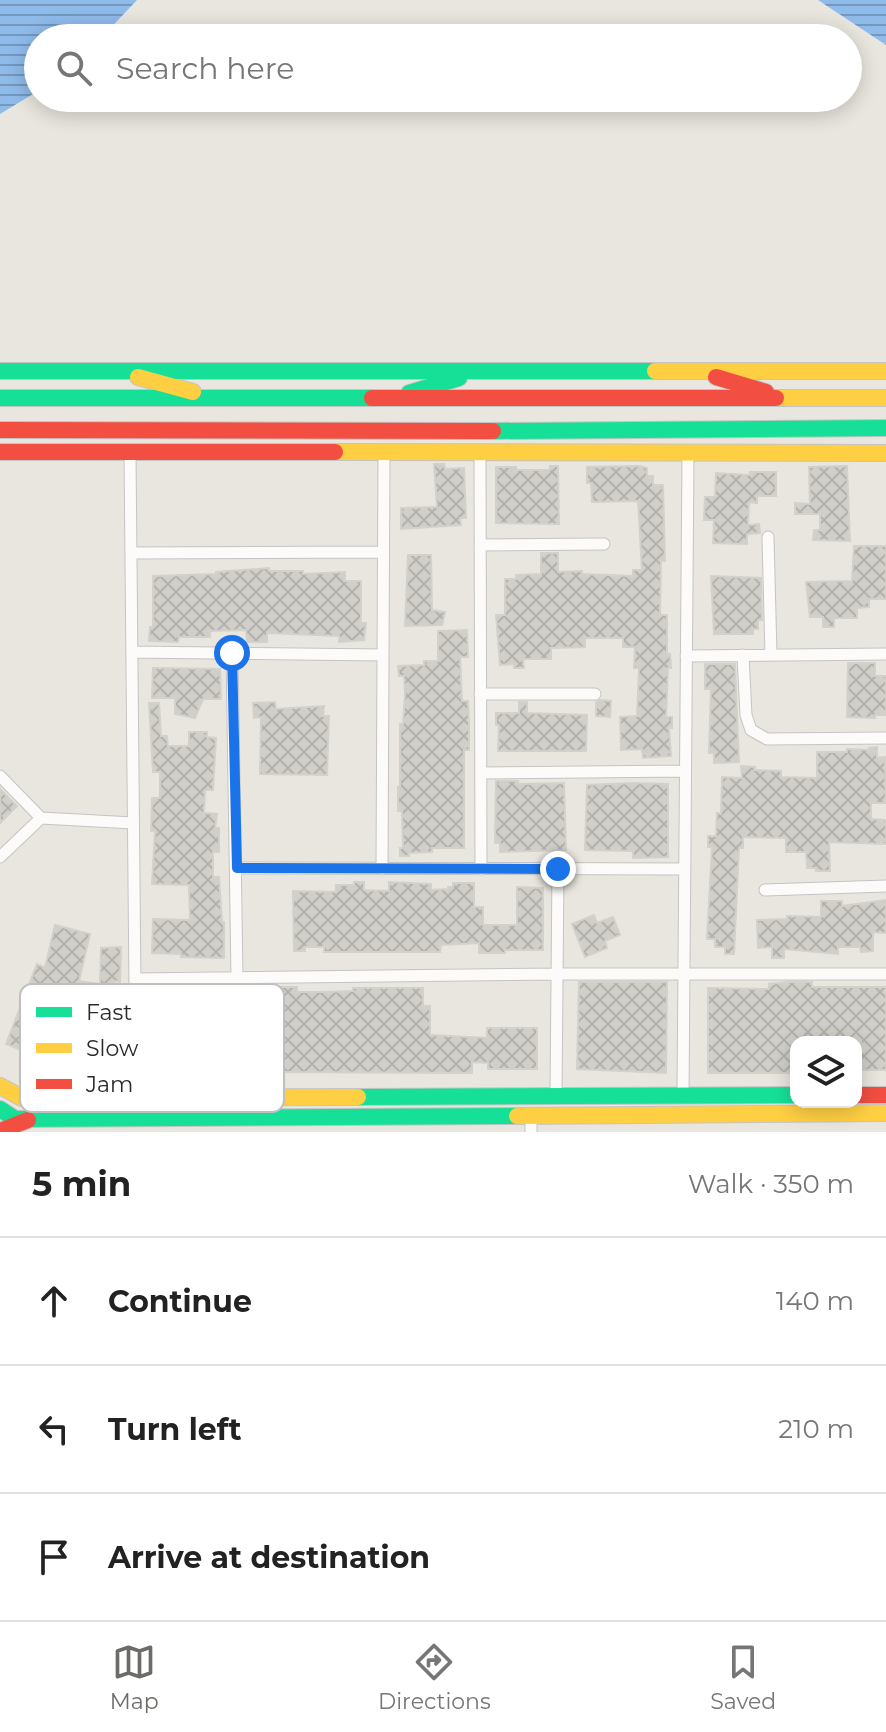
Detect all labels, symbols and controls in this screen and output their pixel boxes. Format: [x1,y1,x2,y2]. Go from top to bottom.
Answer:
search box [24,24,862,112]
icon: search [52,46,96,90]
text: Search here [116,50,294,87]
route start [214,635,250,671]
route end [540,851,576,887]
legend [20,984,284,1112]
text: Fast [86,999,132,1026]
text: Slow [86,1035,139,1062]
map controls [790,1036,862,1108]
button: layers [790,1036,862,1108]
text: Jam [85,1071,133,1098]
text: 5 min [32,1163,131,1205]
text: Walk · 350 m [688,1168,854,1200]
icon: ahead [32,1279,76,1323]
text: Continue [108,1283,252,1320]
text: 140 m [776,1285,854,1317]
icon: left [32,1407,76,1451]
text: Turn left [108,1411,241,1448]
text: 210 m [778,1413,854,1445]
icon: arrive [32,1535,76,1579]
text: Arrive at destination [108,1539,430,1576]
tab: Map [110,1640,159,1715]
tab: Directions [378,1640,491,1715]
tab: Saved [710,1640,776,1715]

